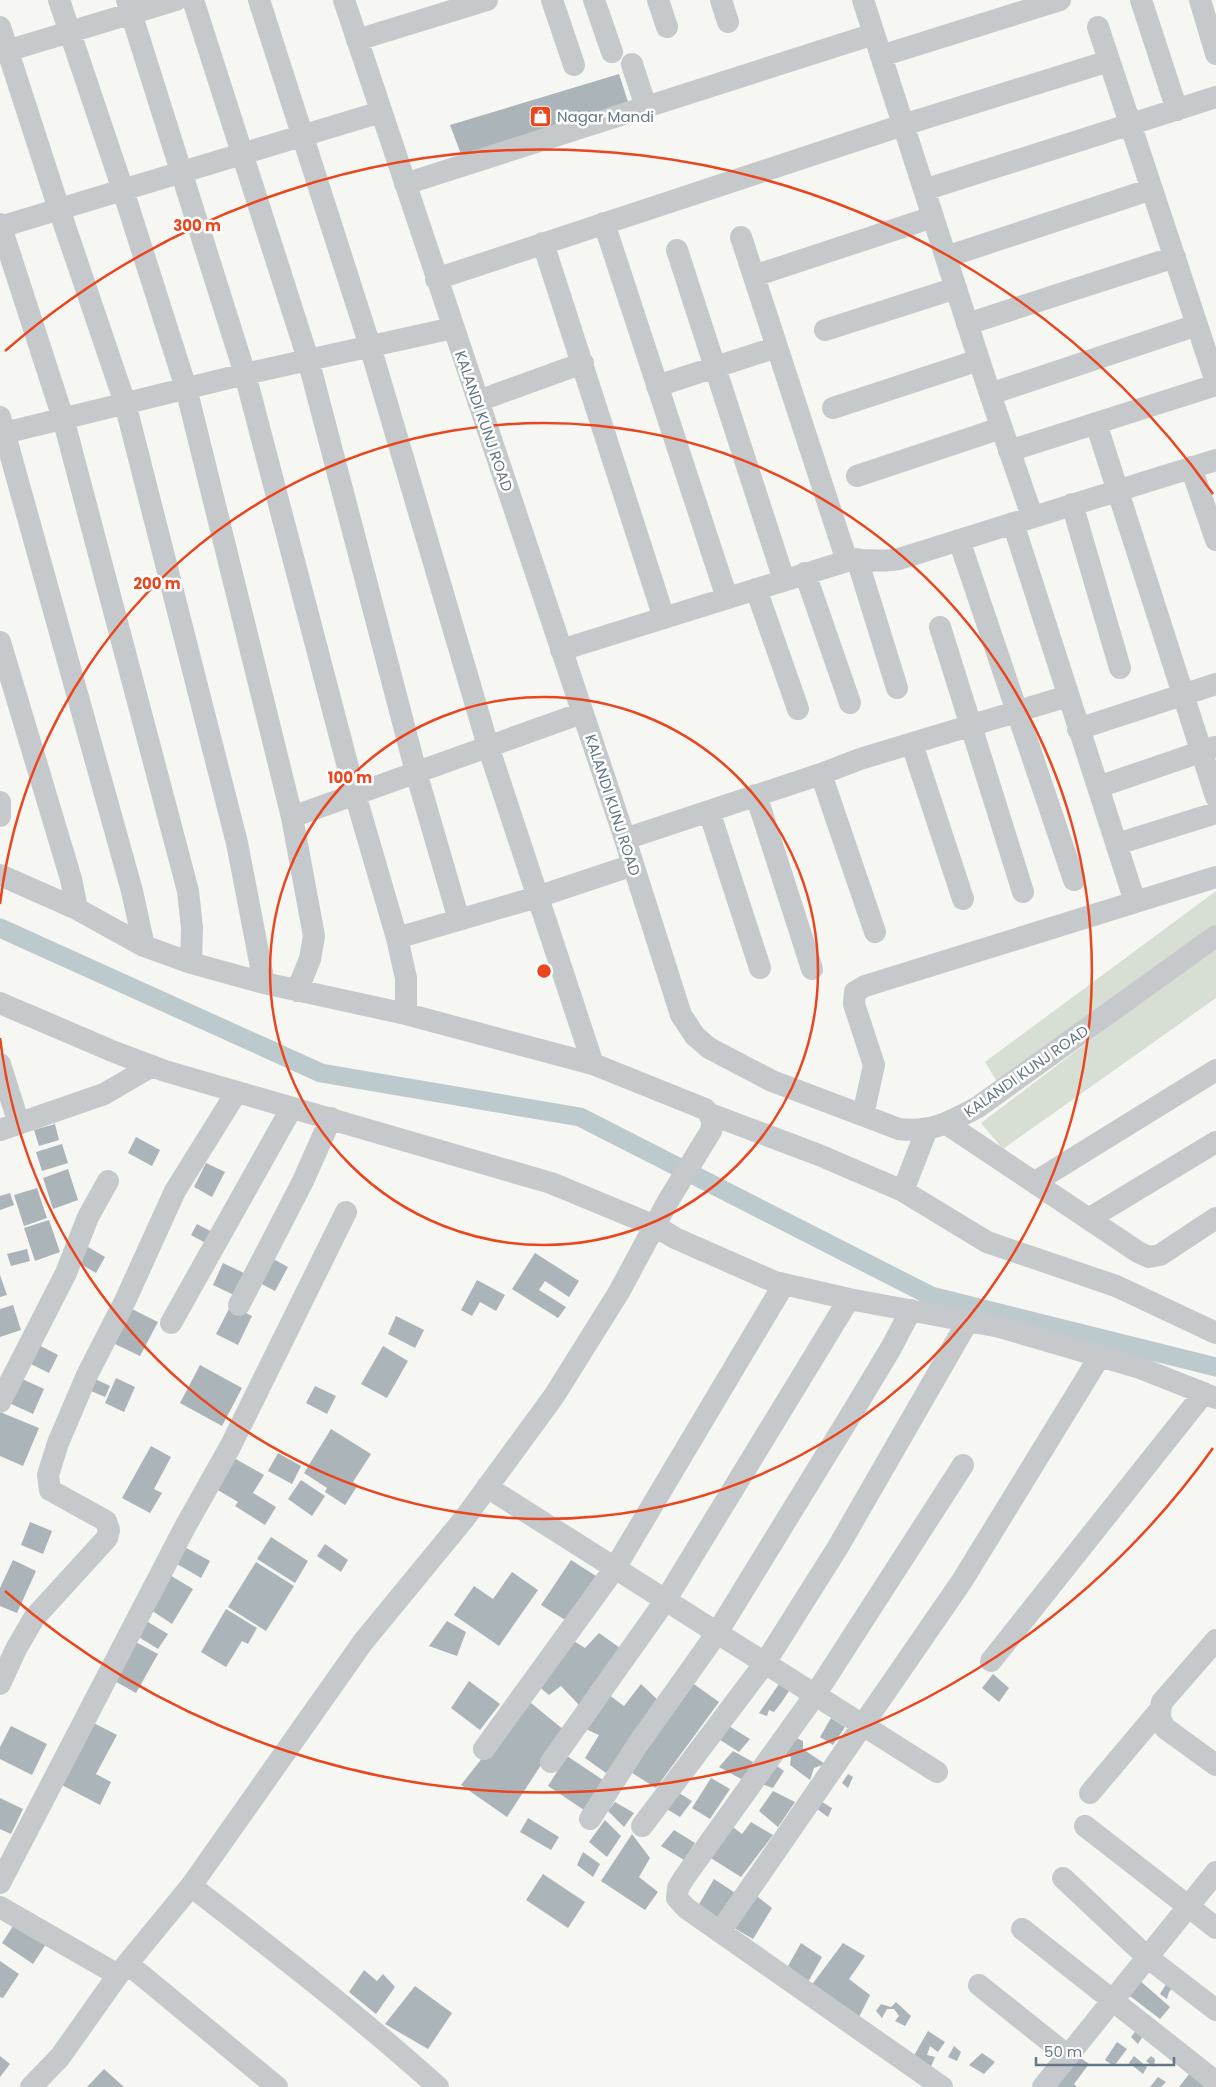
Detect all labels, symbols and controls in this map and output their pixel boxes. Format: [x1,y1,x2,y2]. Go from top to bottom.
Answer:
shop icon: Nagar Mandi [529,104,553,128]
place label: Nagar Mandi [557,106,654,127]
text: 300 m [173,215,221,236]
street label: KALANDI KUNJ ROAD [450,348,518,494]
text: 200 m [133,573,181,594]
street label: KALANDI KUNJ ROAD [580,731,646,879]
text: 100 m [328,767,372,788]
centre of rings [535,962,553,980]
street label: KALANDI KUNJ ROAD [959,1020,1093,1122]
scale bar [1036,2034,1174,2066]
text: 50 m [1044,2041,1082,2062]

